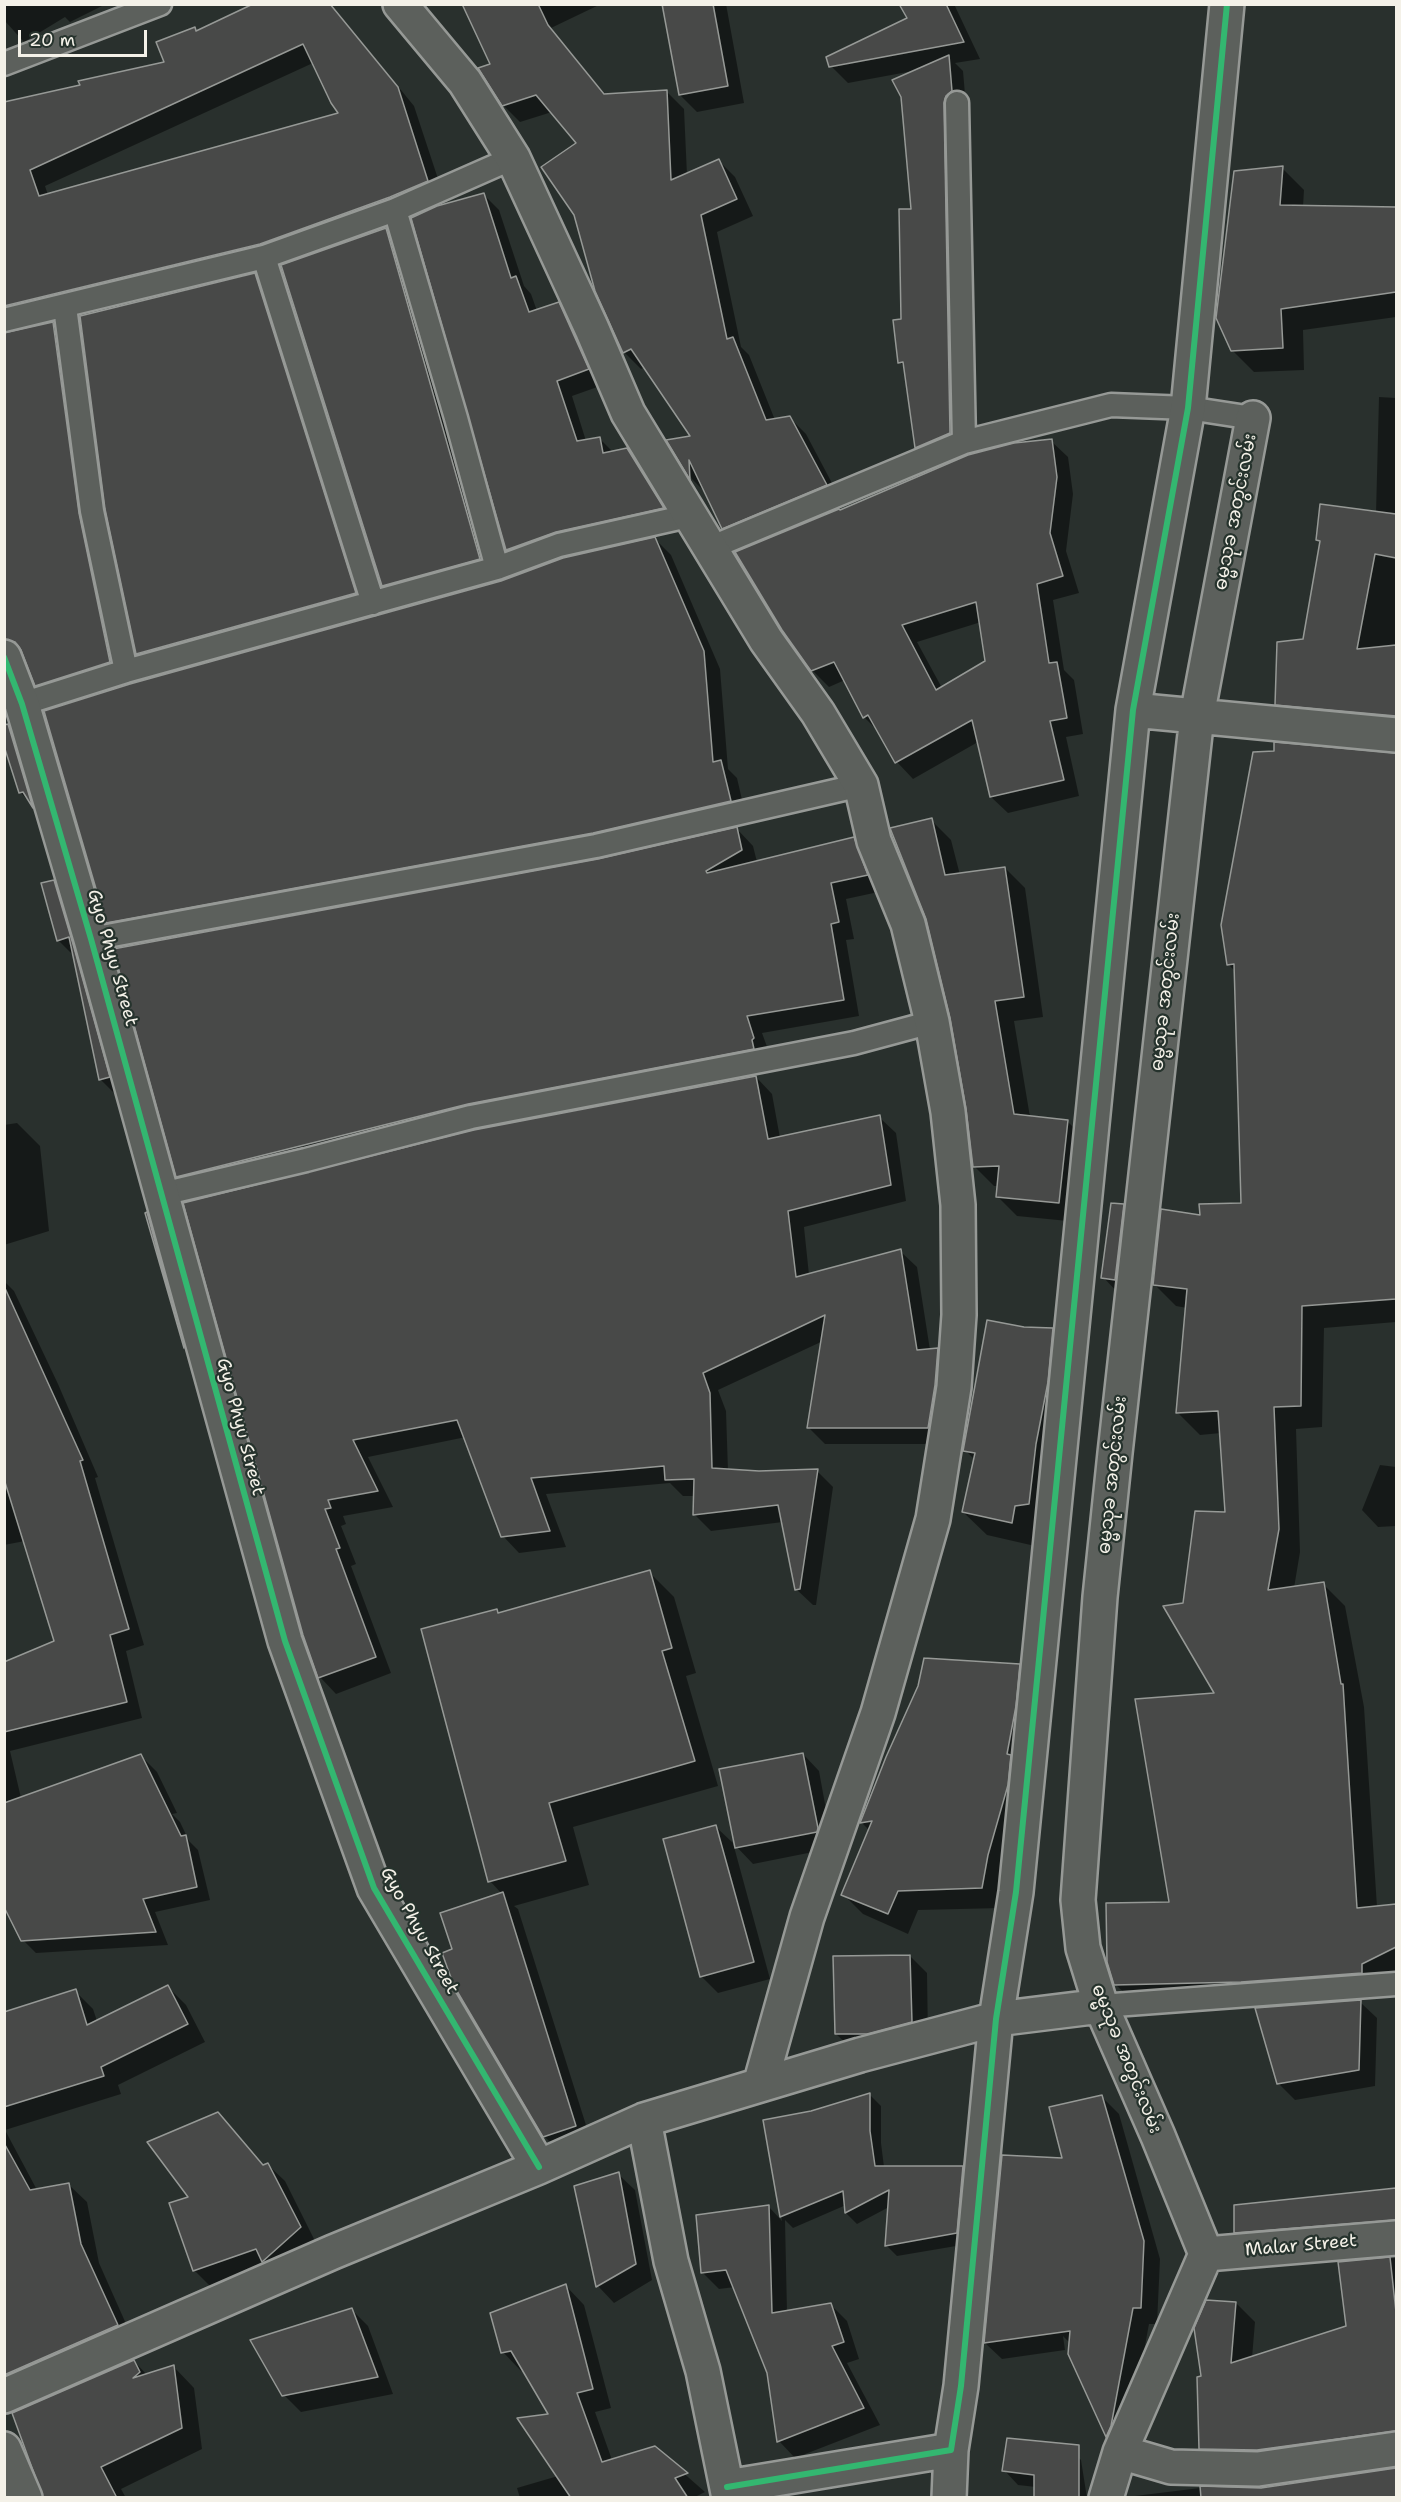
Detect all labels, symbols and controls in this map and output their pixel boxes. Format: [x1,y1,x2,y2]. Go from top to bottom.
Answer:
scale bar [21,18,150,56]
text: 20 m [29,28,75,52]
street label: ဓမ္မသုခ အတွင်းလမ်း [1210,432,1262,592]
street label: Gyo Phyu Street [82,887,142,1029]
street label: ဓမ္မသုခ အတွင်းလမ်း [1147,912,1185,1072]
street label: Gyo Phyu Street [211,1356,269,1498]
street label: ဓမ္မသုခ အတွင်းလမ်း [1094,1395,1132,1555]
street label: Gyo Phyu Street [375,1864,463,1998]
street label: ဓမ္မသုခ အတွင်းလမ်း [1086,1981,1166,2137]
street label: Malar Street [1244,2230,1358,2262]

